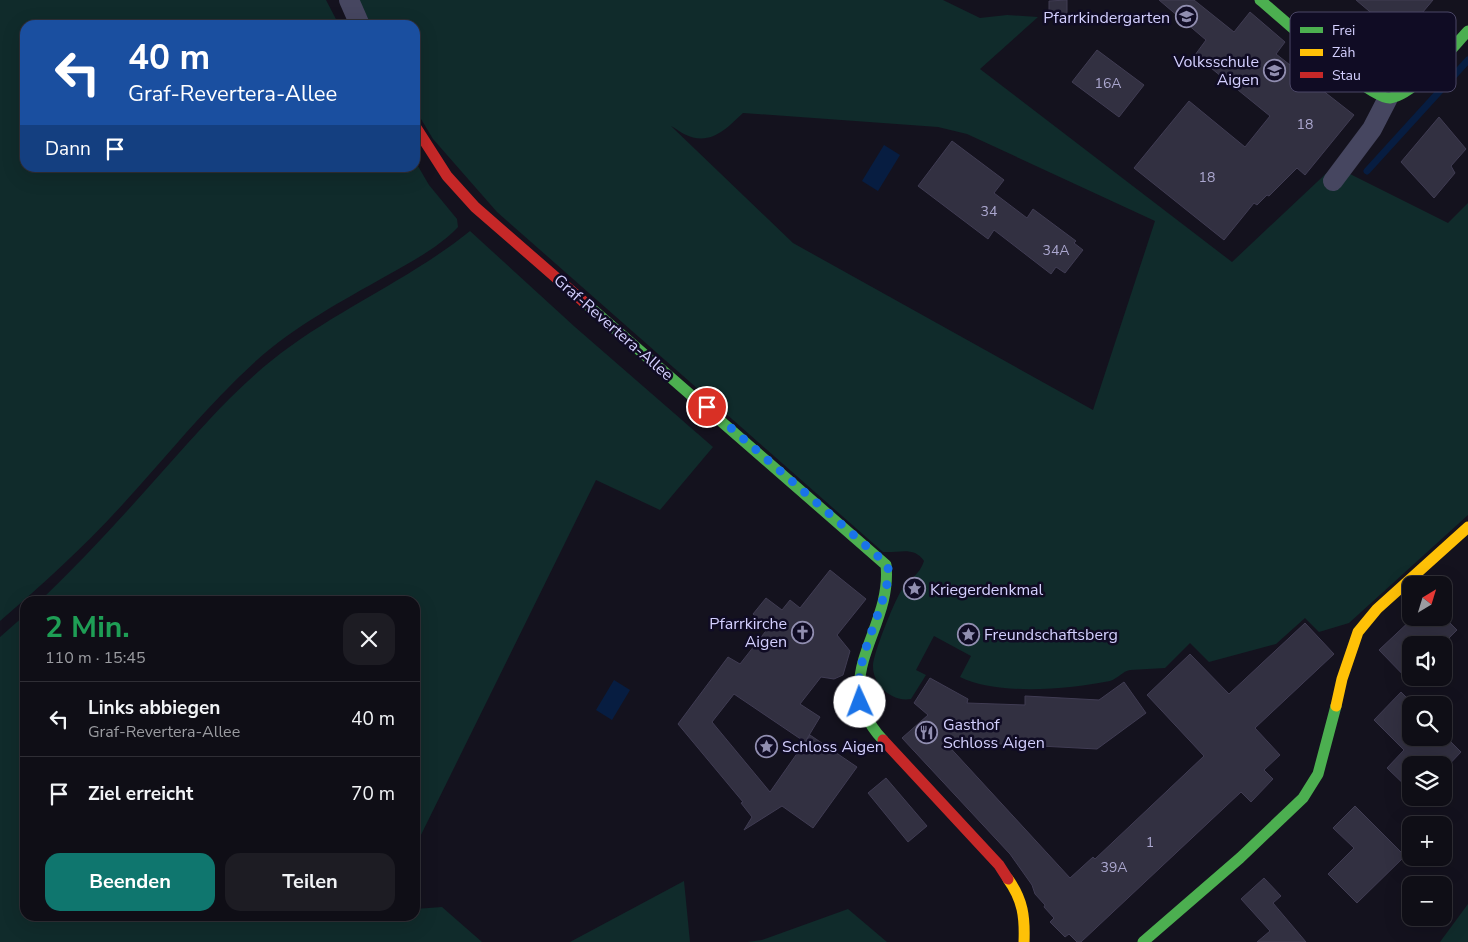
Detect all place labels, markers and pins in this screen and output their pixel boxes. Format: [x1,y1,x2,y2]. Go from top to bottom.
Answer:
school or university icon: Pfarrkindergarten [1174,5,1198,29]
place label: Pfarrkindergarten [1043,7,1170,29]
place label: Volksschule Aigen [1172,51,1259,91]
school or university icon: Volksschule Aigen [1263,58,1287,82]
pin [686,386,728,428]
place icon: Kriegerdenkmal [902,577,926,601]
place label: Kriegerdenkmal [930,579,1044,601]
place label: Pfarrkirche Aigen [709,613,787,653]
church icon: Pfarrkirche Aigen [791,620,815,644]
place icon: Freundschaftsberg [956,622,980,646]
place label: Freundschaftsberg [984,624,1118,646]
place label: Gasthof Schloss Aigen [943,714,1045,754]
restaurant icon: Gasthof Schloss Aigen [915,721,939,745]
place icon: Schloss Aigen [754,734,778,758]
place label: Schloss Aigen [782,736,884,758]

